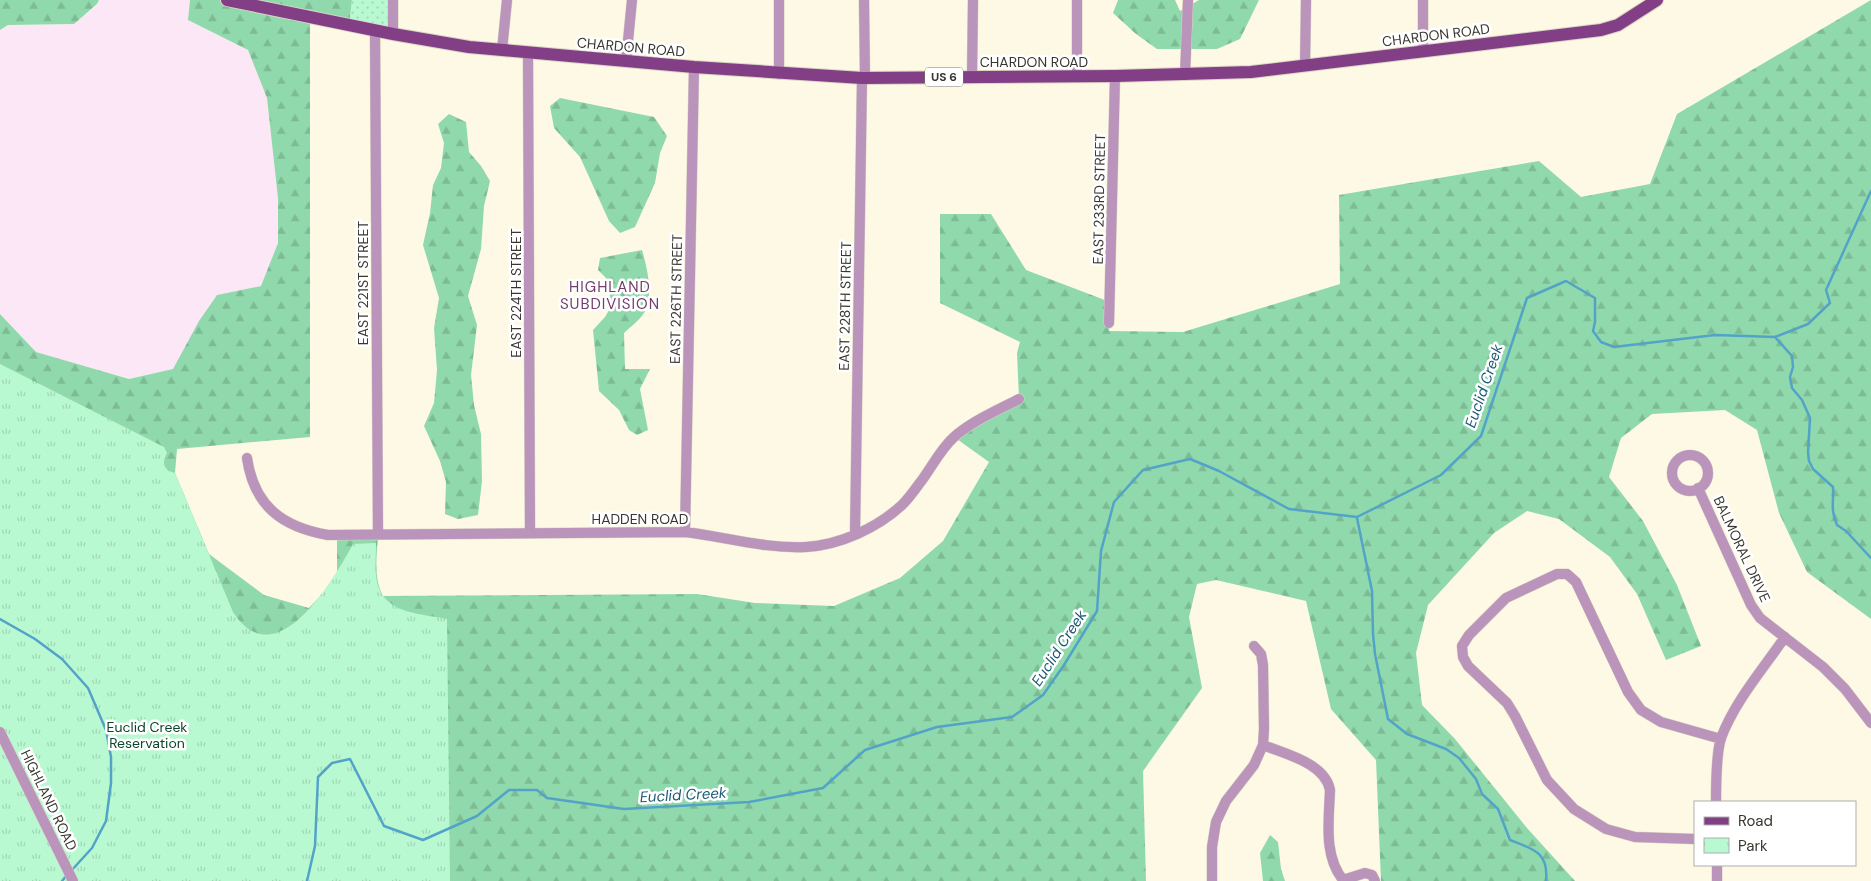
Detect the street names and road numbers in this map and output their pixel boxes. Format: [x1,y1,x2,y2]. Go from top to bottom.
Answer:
street label: CHARDON ROAD [1381,19,1491,51]
street label: CHARDON ROAD [576,33,686,61]
street label: CHARDON ROAD [980,53,1088,71]
road number: US 6 [925,68,963,86]
street label: EAST 233RD STREET [1089,133,1109,264]
street label: EAST 221ST STREET [354,221,372,345]
street label: EAST 224TH STREET [507,228,525,358]
street label: EAST 226TH STREET [666,234,686,364]
street label: EAST 228TH STREET [835,241,855,371]
street label: BALMORAL DRIVE [1710,493,1774,605]
street label: HADDEN ROAD [592,510,688,528]
street label: HIGHLAND ROAD [17,747,81,853]

